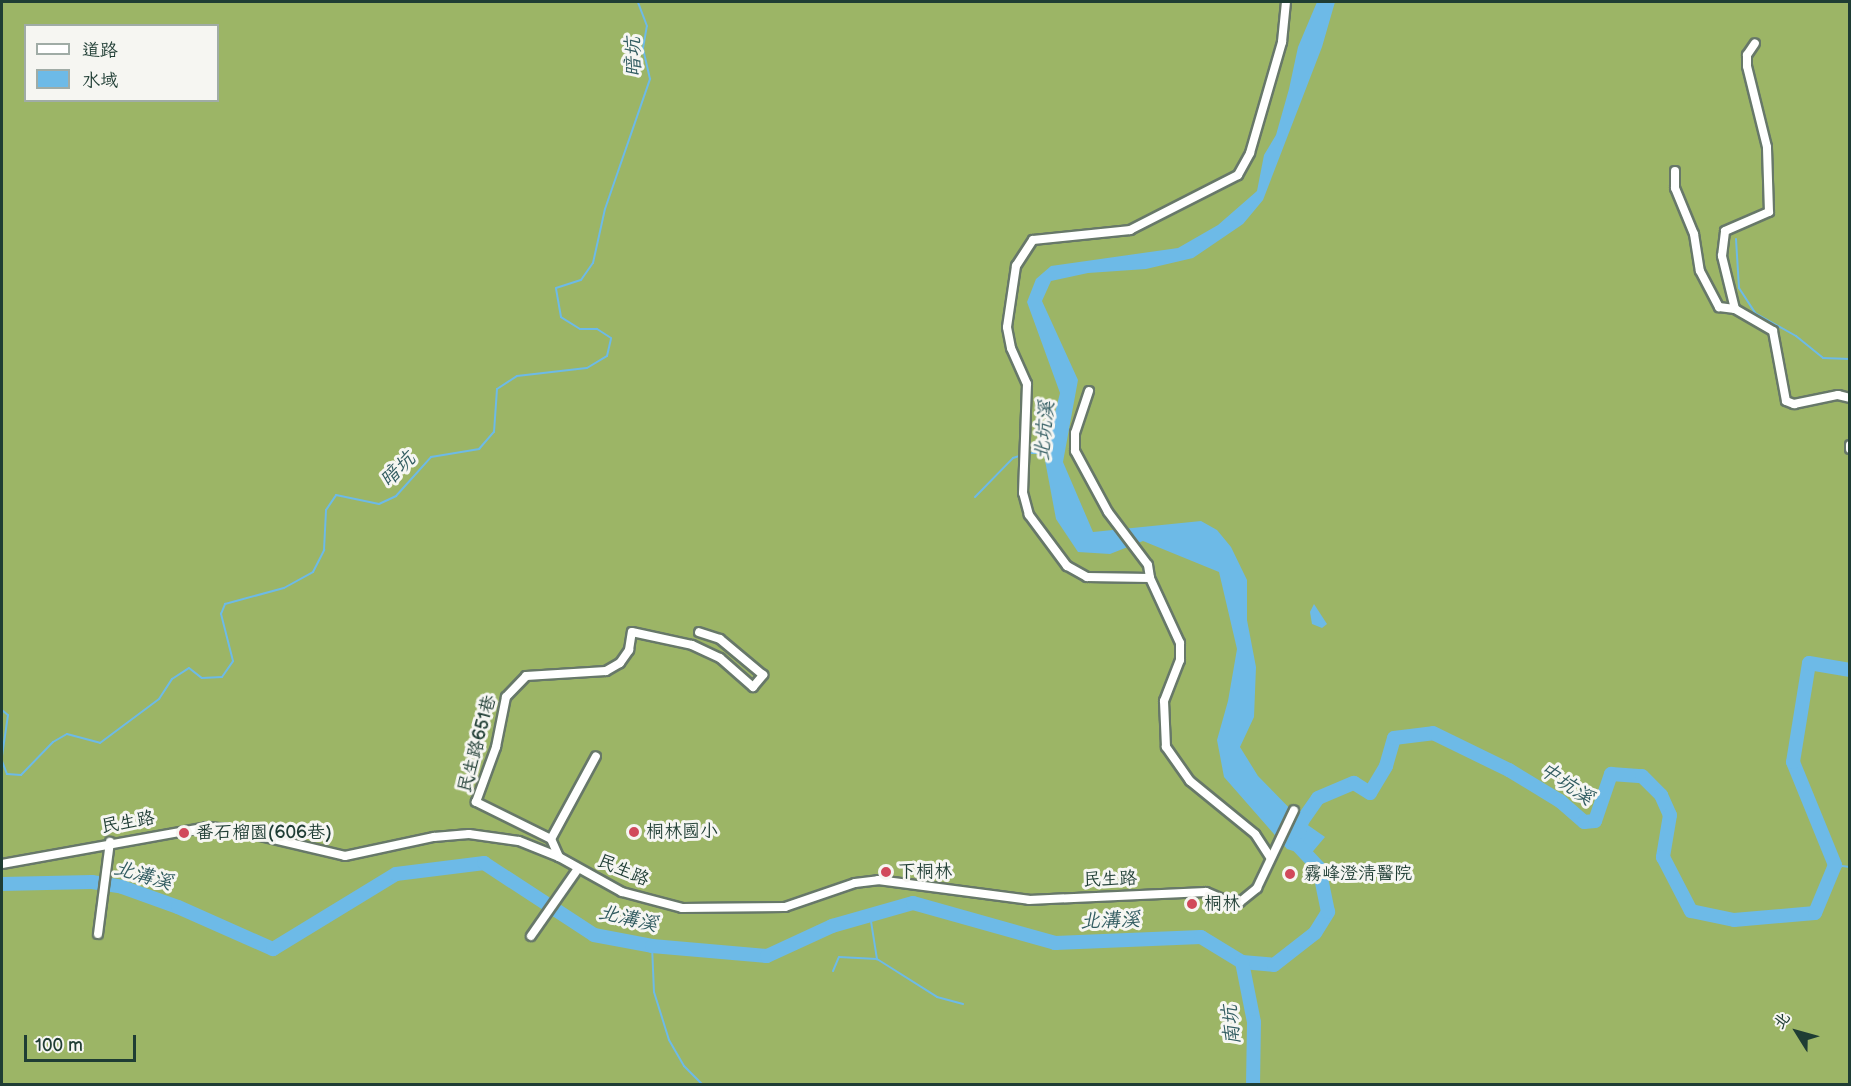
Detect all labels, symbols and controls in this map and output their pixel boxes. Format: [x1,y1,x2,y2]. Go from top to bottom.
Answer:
legend [24,24,219,102]
water label: 暗坑 [622,37,646,77]
text: 道路 [82,40,118,61]
text: 水域 [82,70,118,91]
water label: 北坑溪 [1030,400,1060,462]
water label: 暗坑 [375,447,421,493]
street label: 民生路651巷 [455,693,501,795]
water label: 中坑溪 [1534,757,1598,811]
street label: 民生路 [100,808,156,838]
place label: 桐林國小 [646,821,718,843]
place label: 番石榴園(606巷) [196,822,332,844]
marker: 桐林國小 [627,825,641,839]
marker: 番石榴園(606巷) [177,826,191,840]
street label: 民生路 [594,851,652,891]
water label: 北溝溪 [111,856,175,896]
place label: 下桐林 [898,861,952,883]
place label: 霧峰澄清醫院 [1304,863,1412,885]
marker: 下桐林 [879,865,893,879]
marker: 霧峰澄清醫院 [1281,865,1299,883]
street label: 民生路 [1083,868,1137,892]
place label: 桐林 [1204,893,1240,915]
marker: 桐林 [1185,897,1199,911]
water label: 北溝溪 [596,901,660,937]
water label: 北溝溪 [1080,908,1140,934]
north arrow [1767,1002,1827,1062]
water label: 南坑 [1218,1004,1246,1046]
text: 北 [1770,1009,1795,1033]
scale bar [27,1023,140,1061]
text: 100 m [35,1035,83,1056]

